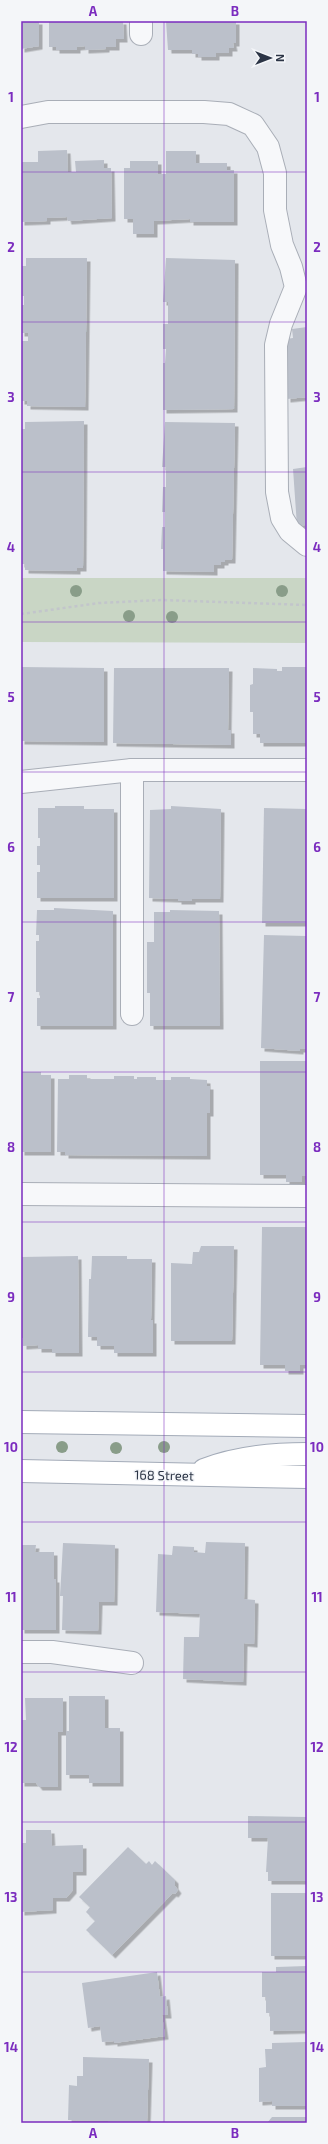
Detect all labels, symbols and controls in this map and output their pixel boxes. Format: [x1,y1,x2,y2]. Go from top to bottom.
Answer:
text: A [89,3,98,19]
text: B [231,3,239,19]
north arrow [250,38,290,78]
text: N [274,54,287,62]
text: 1 [8,89,14,105]
text: 1 [314,89,320,105]
text: 2 [7,239,15,255]
text: 2 [313,239,321,255]
text: 3 [7,389,15,405]
text: 3 [313,389,321,405]
text: 4 [7,539,15,555]
text: 4 [313,539,321,555]
text: 5 [7,689,15,705]
text: 5 [313,689,321,705]
text: 6 [7,839,15,855]
text: 6 [313,839,321,855]
text: 7 [8,989,15,1005]
text: 7 [314,989,321,1005]
text: 8 [7,1139,15,1155]
text: 8 [313,1139,321,1155]
text: 9 [7,1289,15,1305]
text: 9 [313,1289,321,1305]
text: 10 [4,1439,18,1455]
text: 10 [310,1439,324,1455]
street label: 168 Street [134,1466,194,1484]
text: 11 [5,1589,17,1605]
text: 11 [311,1589,323,1605]
text: 12 [4,1739,18,1755]
text: 12 [310,1739,324,1755]
text: 13 [5,1889,18,1905]
text: 13 [311,1889,324,1905]
text: 14 [4,2039,18,2055]
text: 14 [310,2039,324,2055]
text: A [89,2125,98,2141]
text: B [231,2125,239,2141]

